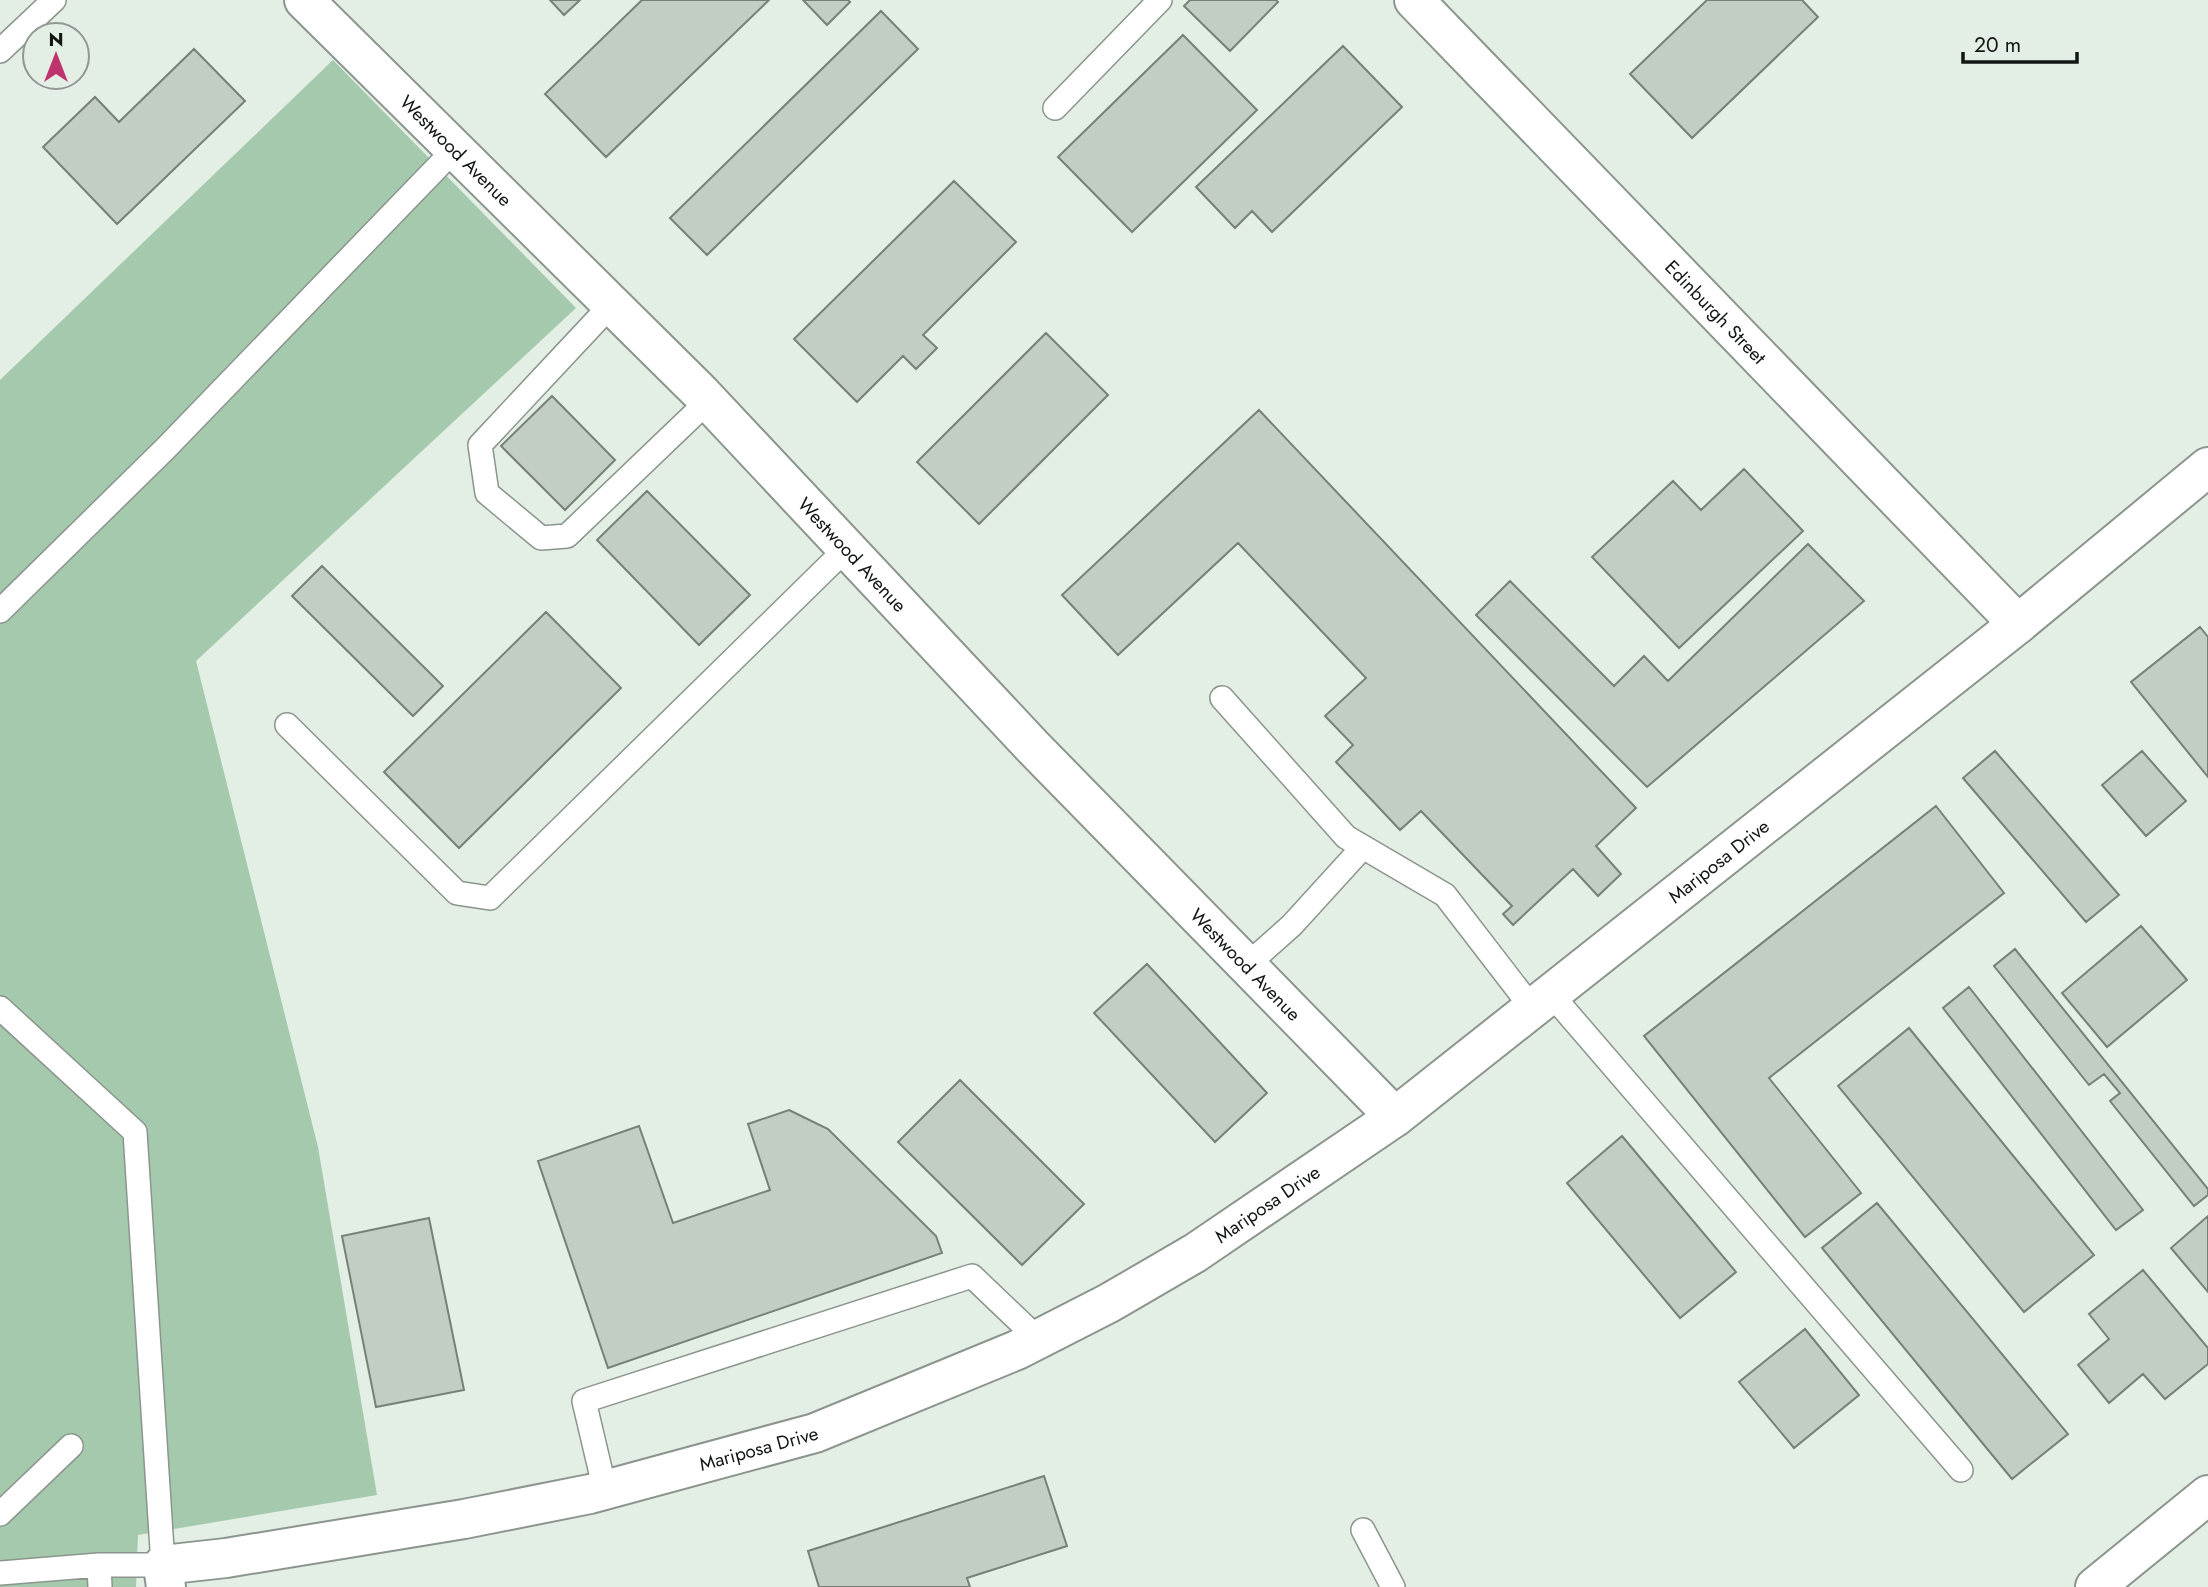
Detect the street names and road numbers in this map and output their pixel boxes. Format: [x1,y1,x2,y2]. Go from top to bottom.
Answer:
street label: Westwood Avenue [394,89,518,213]
street label: Edinburgh Street [1659,254,1773,370]
street label: Westwood Avenue [792,491,913,618]
street label: Mariposa Drive [1662,812,1775,909]
street label: Westwood Avenue [1184,902,1307,1027]
street label: Mariposa Drive [1209,1158,1326,1249]
street label: Mariposa Drive [696,1419,821,1477]

